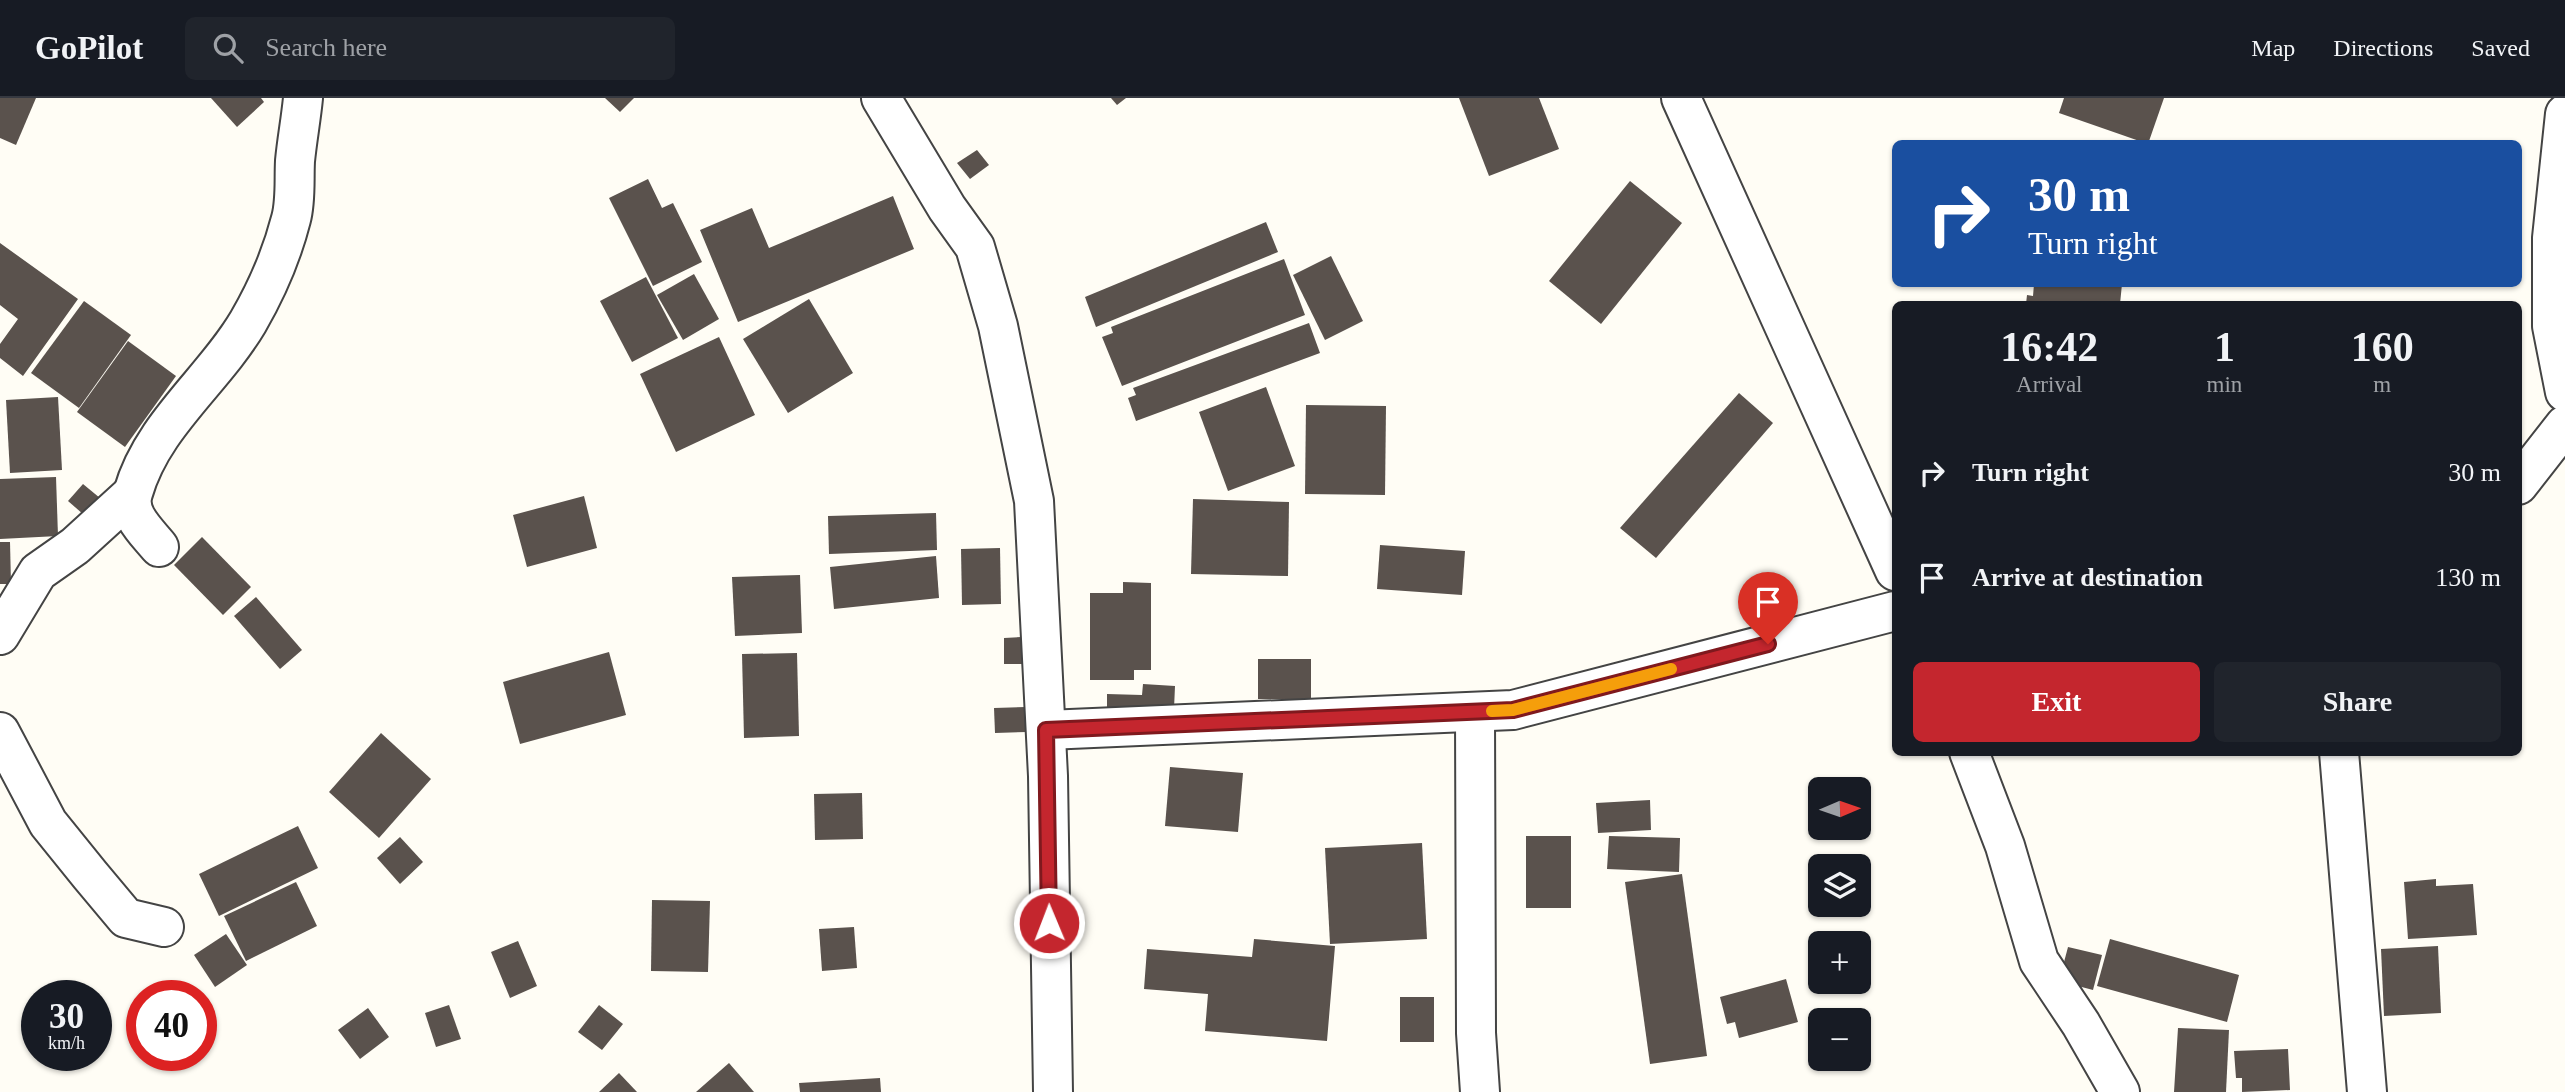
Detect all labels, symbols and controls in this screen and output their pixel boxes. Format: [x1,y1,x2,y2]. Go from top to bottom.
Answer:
search box [185,17,675,80]
icon: search [209,29,247,67]
text: GoPilot [35,30,143,66]
text: Search here [265,33,387,62]
text: Map [2251,35,2295,61]
text: Directions [2333,35,2433,61]
text: Saved [2471,35,2530,61]
text: 30 m [2028,167,2130,222]
icon: right [1913,168,2004,259]
text: Turn right [2028,225,2158,261]
text: 16:42 [2000,324,2098,370]
text: 1 [2214,324,2235,370]
text: 160 [2351,324,2414,370]
text: Arrival [2016,372,2083,397]
text: min [2207,372,2242,397]
text: m [2373,372,2391,397]
icon: right [1913,454,1951,492]
text: Turn right [1972,458,2089,487]
text: 30 m [2448,458,2501,487]
icon: arrive [1913,559,1951,597]
text: Arrive at destination [1972,563,2203,592]
text: 130 m [2435,563,2501,592]
pin [1738,572,1798,644]
icon: arrive [1749,583,1787,621]
button: Exit [1913,662,2200,742]
button: Share [2214,662,2501,742]
north arrow [1808,777,1871,840]
map controls [1808,777,1871,1071]
button: layers [1808,854,1871,917]
position arrow [1012,886,1086,960]
button: + [1808,931,1871,994]
speed limit sign: 40 [126,980,217,1071]
text: 30 [49,997,84,1036]
button: − [1808,1008,1871,1071]
text: km/h [48,1033,85,1053]

